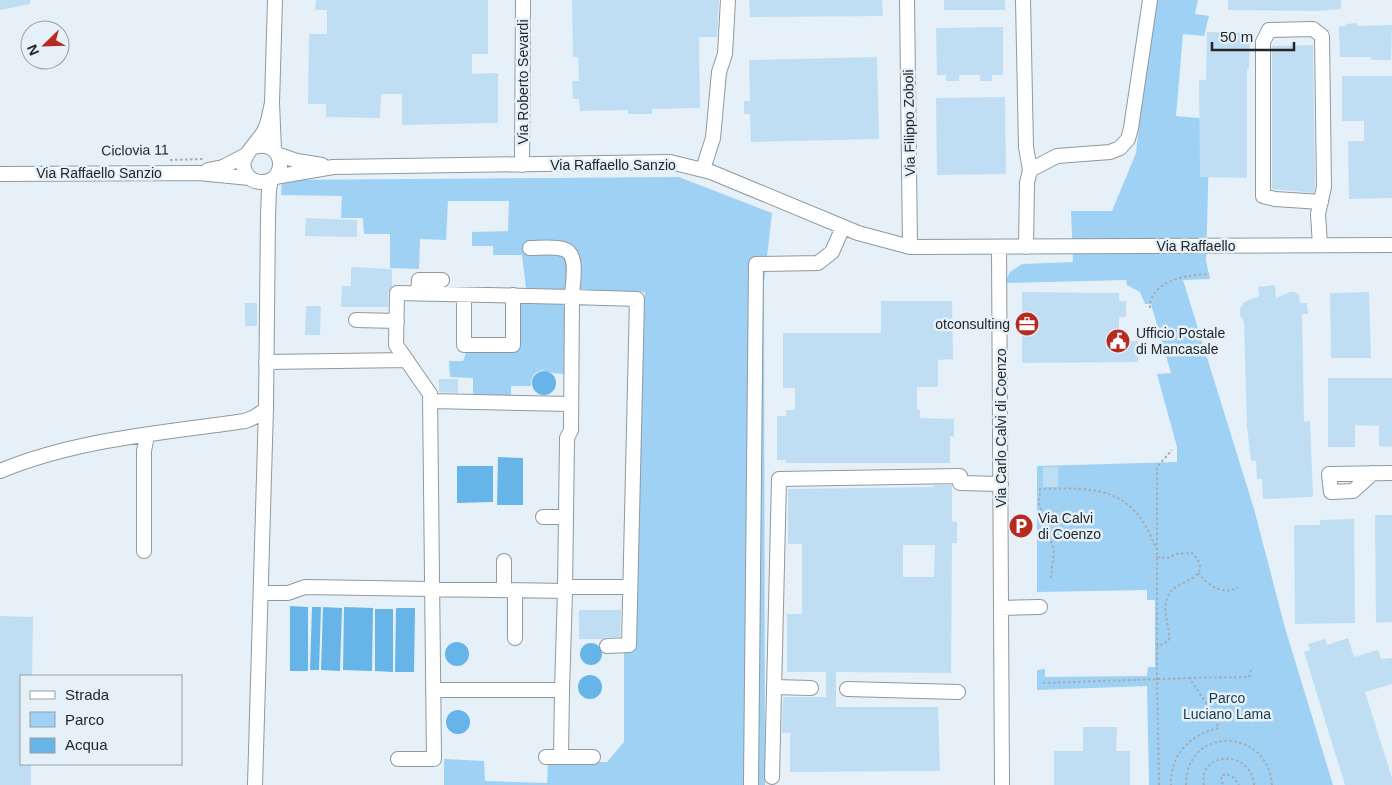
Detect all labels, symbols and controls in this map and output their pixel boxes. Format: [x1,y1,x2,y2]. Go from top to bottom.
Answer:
street label: Via Roberto Sevardi [515,19,531,145]
north arrow [20,20,70,70]
scale bar [1212,20,1294,52]
text: 50 m [1220,28,1253,45]
text: N [24,42,42,58]
street label: Via Filippo Zoboli [900,69,918,177]
street label: Ciclovia 11 [101,141,169,159]
street label: Via Raffaello Sanzio [550,157,676,173]
street label: Via Raffaello Sanzio [36,165,162,181]
street label: Via Raffaello [1157,238,1236,254]
office icon: otconsulting [1014,311,1040,337]
place label: otconsulting [935,316,1010,332]
place label: Ufficio Postale di Mancasale [1136,325,1225,357]
public building icon: Ufficio Postale di Mancasale [1105,328,1131,354]
street label: Via Carlo Calvi di Coenzo [993,348,1009,508]
place label: Via Calvi di Coenzo [1038,510,1101,542]
parking icon: Via Calvi di Coenzo [1008,513,1034,539]
legend [20,675,182,765]
text: Strada [65,686,110,703]
park label: Parco Luciano Lama [1183,690,1271,722]
text: Parco [65,711,104,728]
text: Acqua [65,736,108,753]

